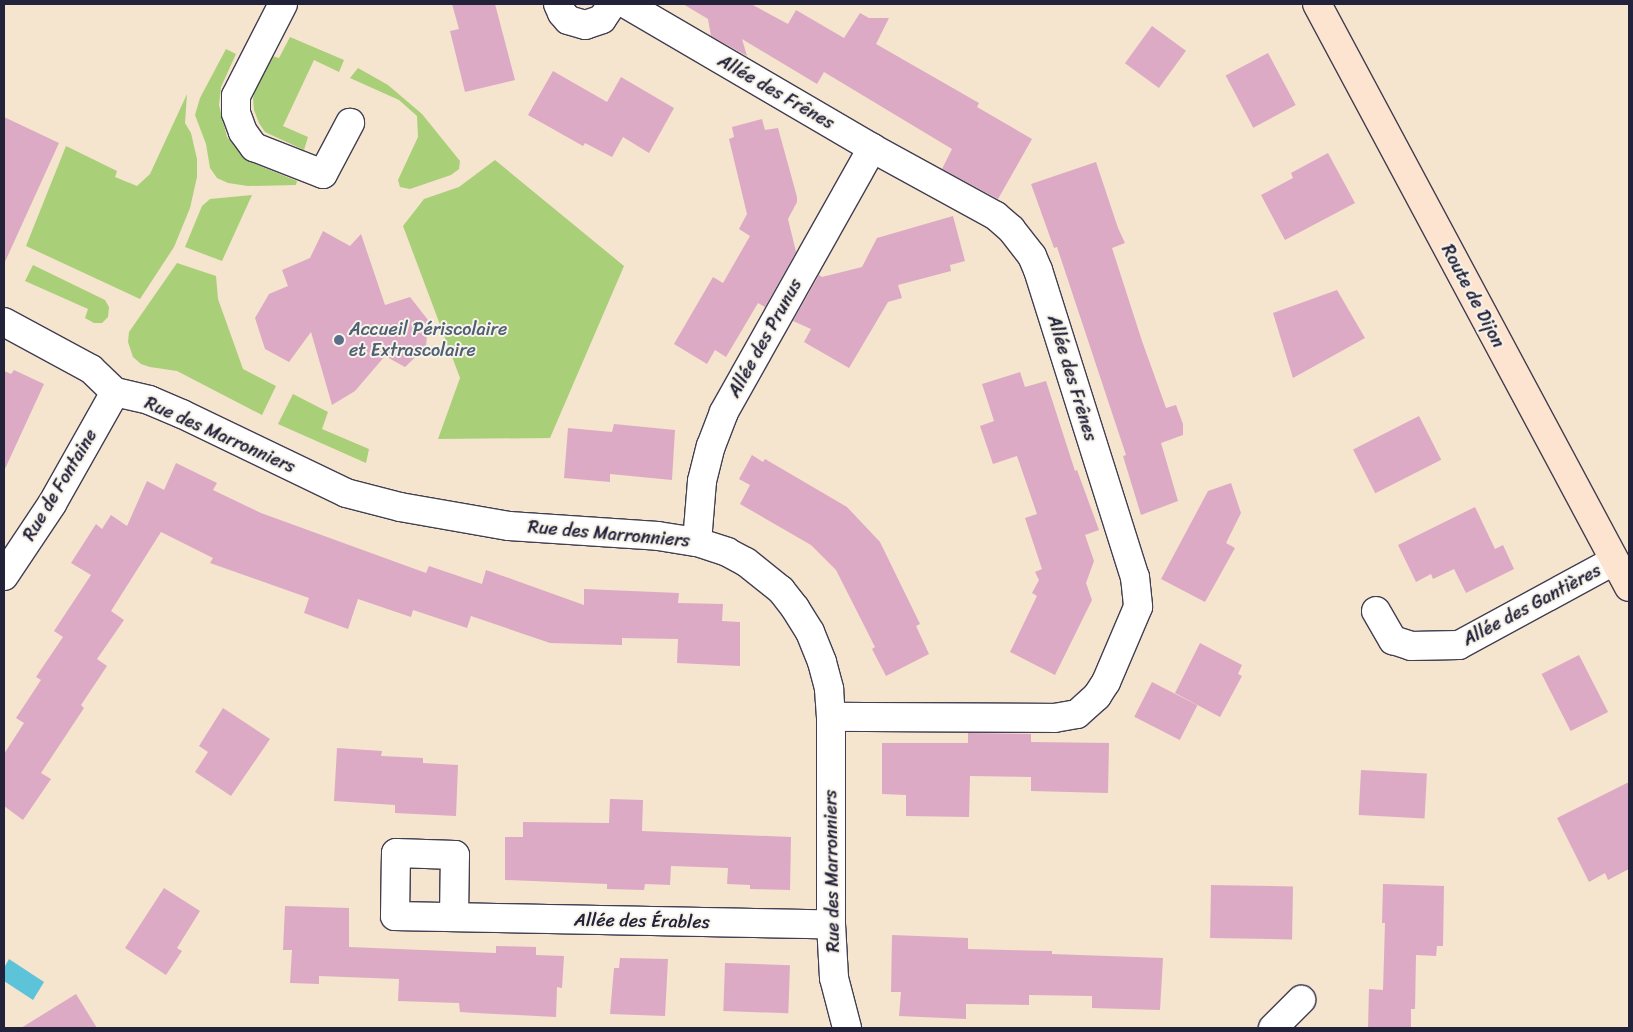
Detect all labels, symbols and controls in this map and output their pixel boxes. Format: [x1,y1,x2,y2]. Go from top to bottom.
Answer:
street label: Allée des Frênes [714,50,838,134]
street label: Route de Dijon [1437,240,1509,352]
street label: Allée des Prunus [724,275,806,401]
street label: Allée des Frênes [1043,313,1101,443]
place label: Accueil Périscolaire et Extrascolaire [349,319,507,362]
marker: Accueil Périscolaire et Extrascolaire [333,334,345,346]
street label: Rue des Marronniers [141,392,299,478]
street label: Rue de Fontaine [18,425,102,545]
street label: Rue des Marronniers [527,516,691,552]
street label: Allée des Gantières [1459,559,1605,651]
street label: Rue des Marronniers [820,790,844,952]
street label: Allée des Érables [574,909,710,933]

